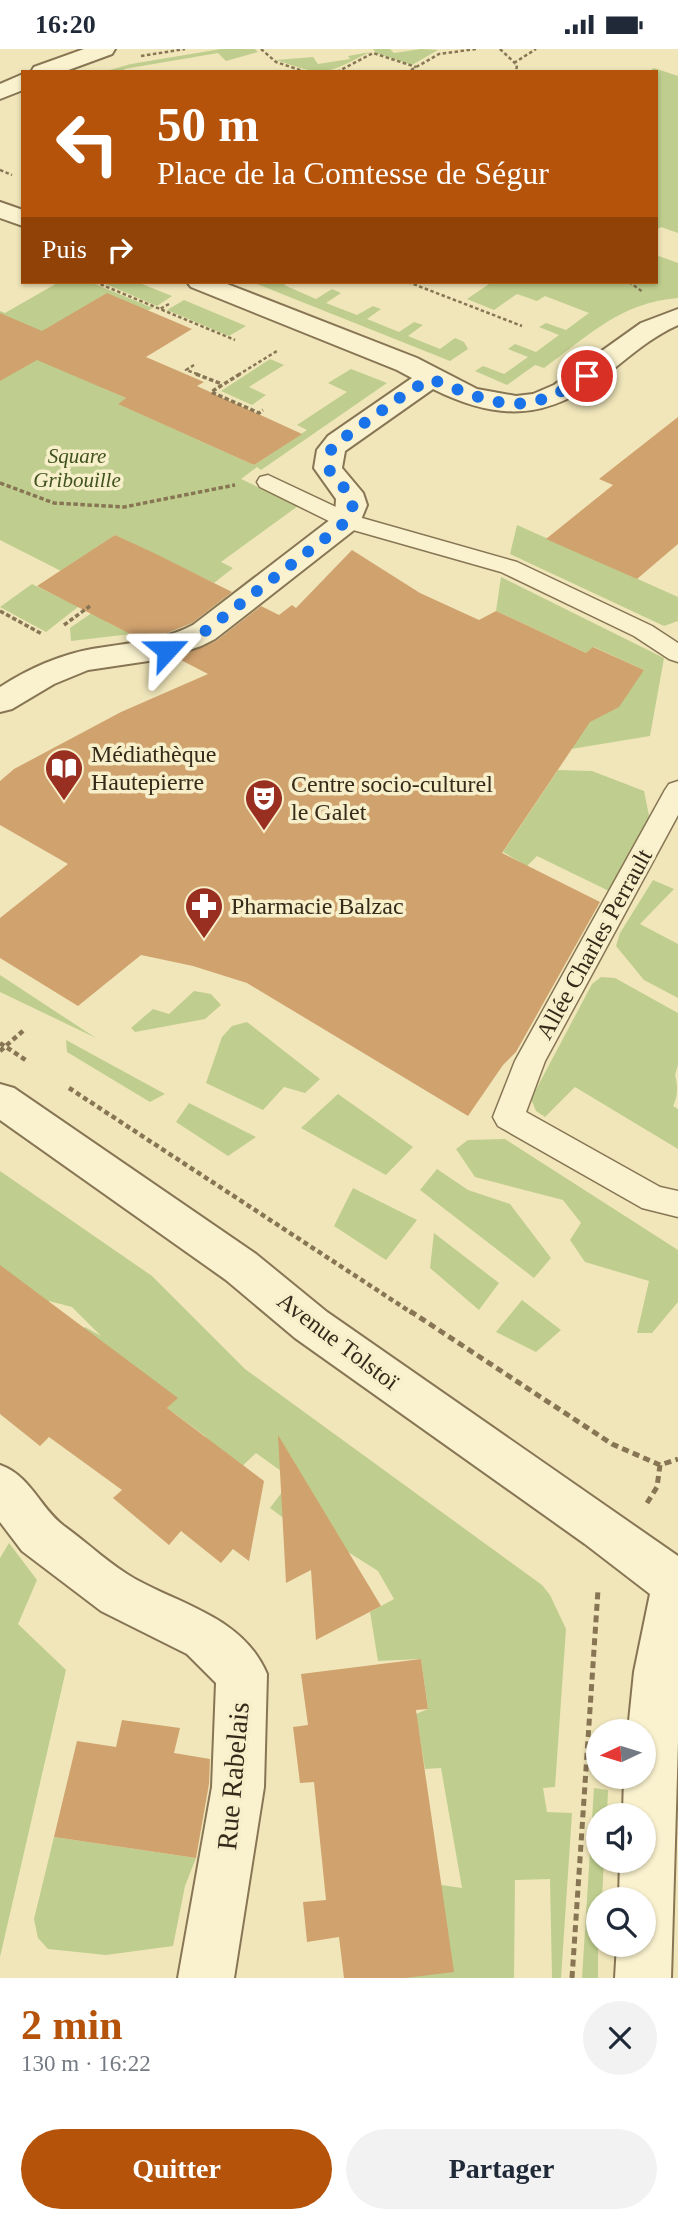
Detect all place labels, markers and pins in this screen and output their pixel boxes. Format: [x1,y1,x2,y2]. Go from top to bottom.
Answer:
pin [557,346,617,406]
place label: Médiathèque Hautepierre [91,741,216,795]
library icon: Médiathèque Hautepierre [43,747,85,802]
place label: Centre socio-culturel le Galet [291,771,493,825]
theatre icon: Centre socio-culturel le Galet [243,777,285,832]
pharmacy icon: Pharmacie Balzac [183,885,225,940]
place label: Pharmacie Balzac [231,893,404,919]

